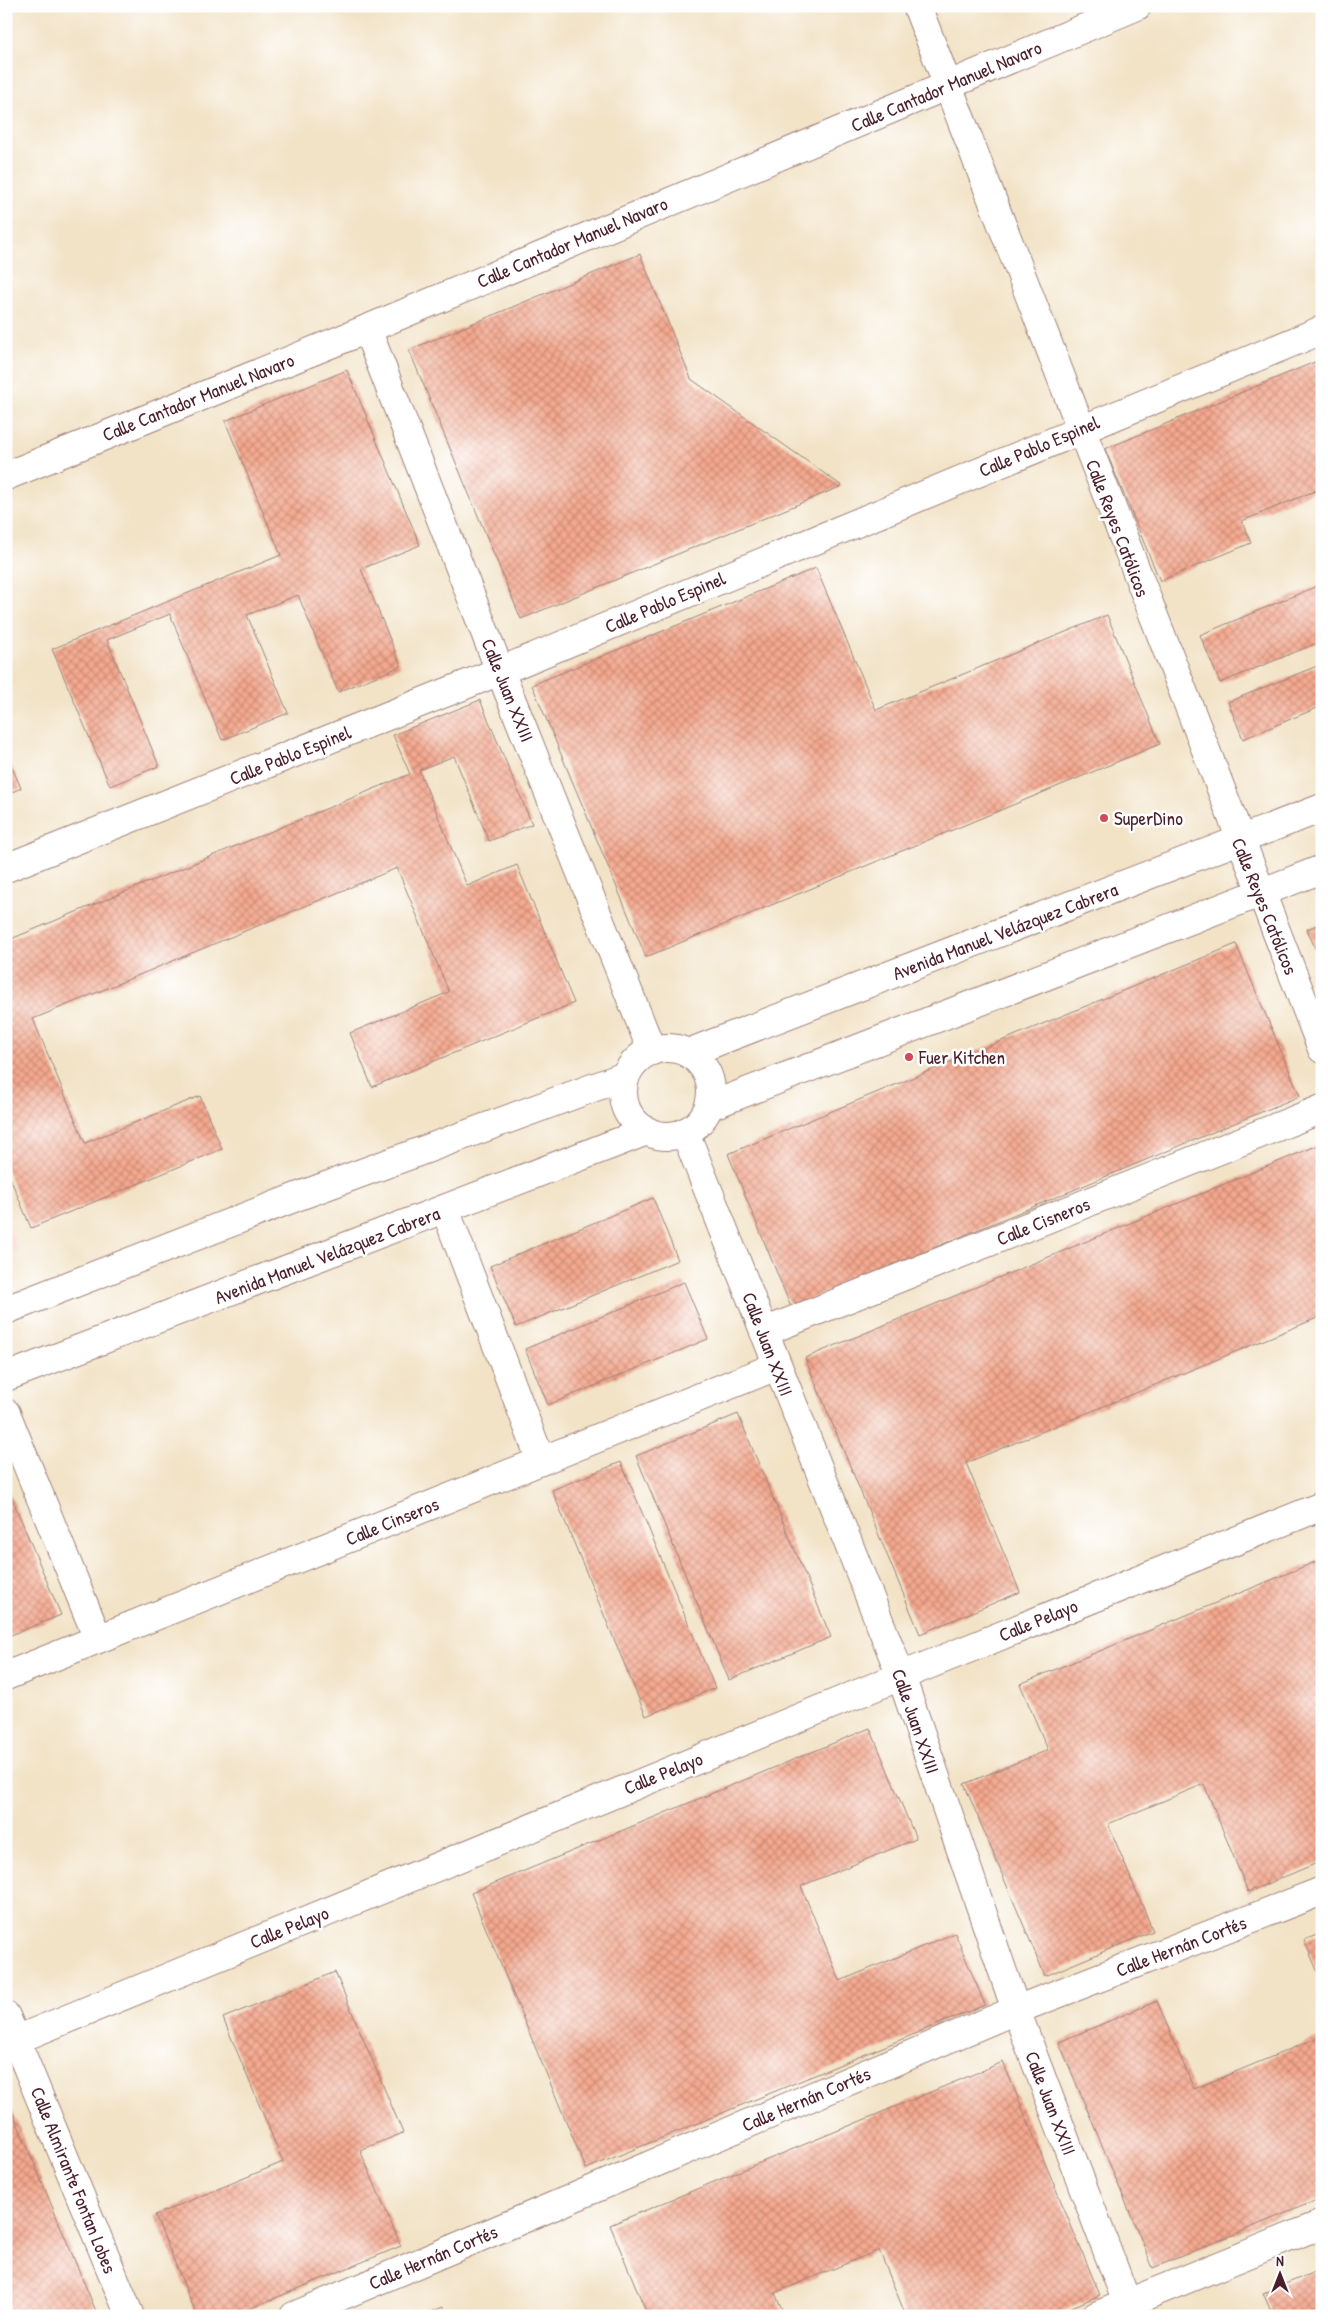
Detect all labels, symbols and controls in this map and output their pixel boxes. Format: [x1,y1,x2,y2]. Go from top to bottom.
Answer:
street label: Calle Cantador Manuel Navaro [847,34,1046,138]
street label: Calle Cantador Manuel Navaro [473,190,672,294]
street label: Calle Cantador Manuel Navaro [98,346,298,447]
street label: Calle Pablo Espinel [975,409,1104,483]
street label: Calle Reyes Católicos [1080,456,1156,600]
street label: Calle Pablo Espinel [601,565,730,639]
street label: Calle Juan XXIII [475,634,541,746]
street label: Calle Pablo Espinel [225,718,355,791]
place label: SuperDino [1114,805,1183,831]
marker: SuperDino [1098,812,1110,824]
street label: Calle Reyes Católicos [1226,834,1304,978]
street label: Avenida Manuel Velázquez Cabrera [889,876,1122,986]
place label: Fuer Kitchen [918,1044,1005,1070]
marker: Fuer Kitchen [903,1051,915,1063]
street label: Calle Cisneros [993,1191,1093,1251]
street label: Avenida Manuel Velázquez Cabrera [211,1200,444,1310]
street label: Calle Juan XXIII [736,1288,800,1400]
street label: Calle Cinseros [342,1491,442,1551]
street label: Calle Pelayo [995,1592,1082,1648]
street label: Calle Juan XXIII [886,1665,946,1777]
street label: Calle Pelayo [620,1745,707,1801]
street label: Calle Pelayo [246,1899,333,1955]
street label: Calle Hernán Cortés [1112,1909,1250,1983]
street label: Calle Juan XXIII [1019,2047,1083,2159]
street label: Calle Hernán Cortés [738,2060,874,2138]
street label: Calle Almirante Fontan Lobes [25,2083,123,2277]
street label: Calle Hernán Cortés [365,2218,501,2296]
north arrow [1256,2250,1306,2300]
text: N [1276,2251,1284,2270]

